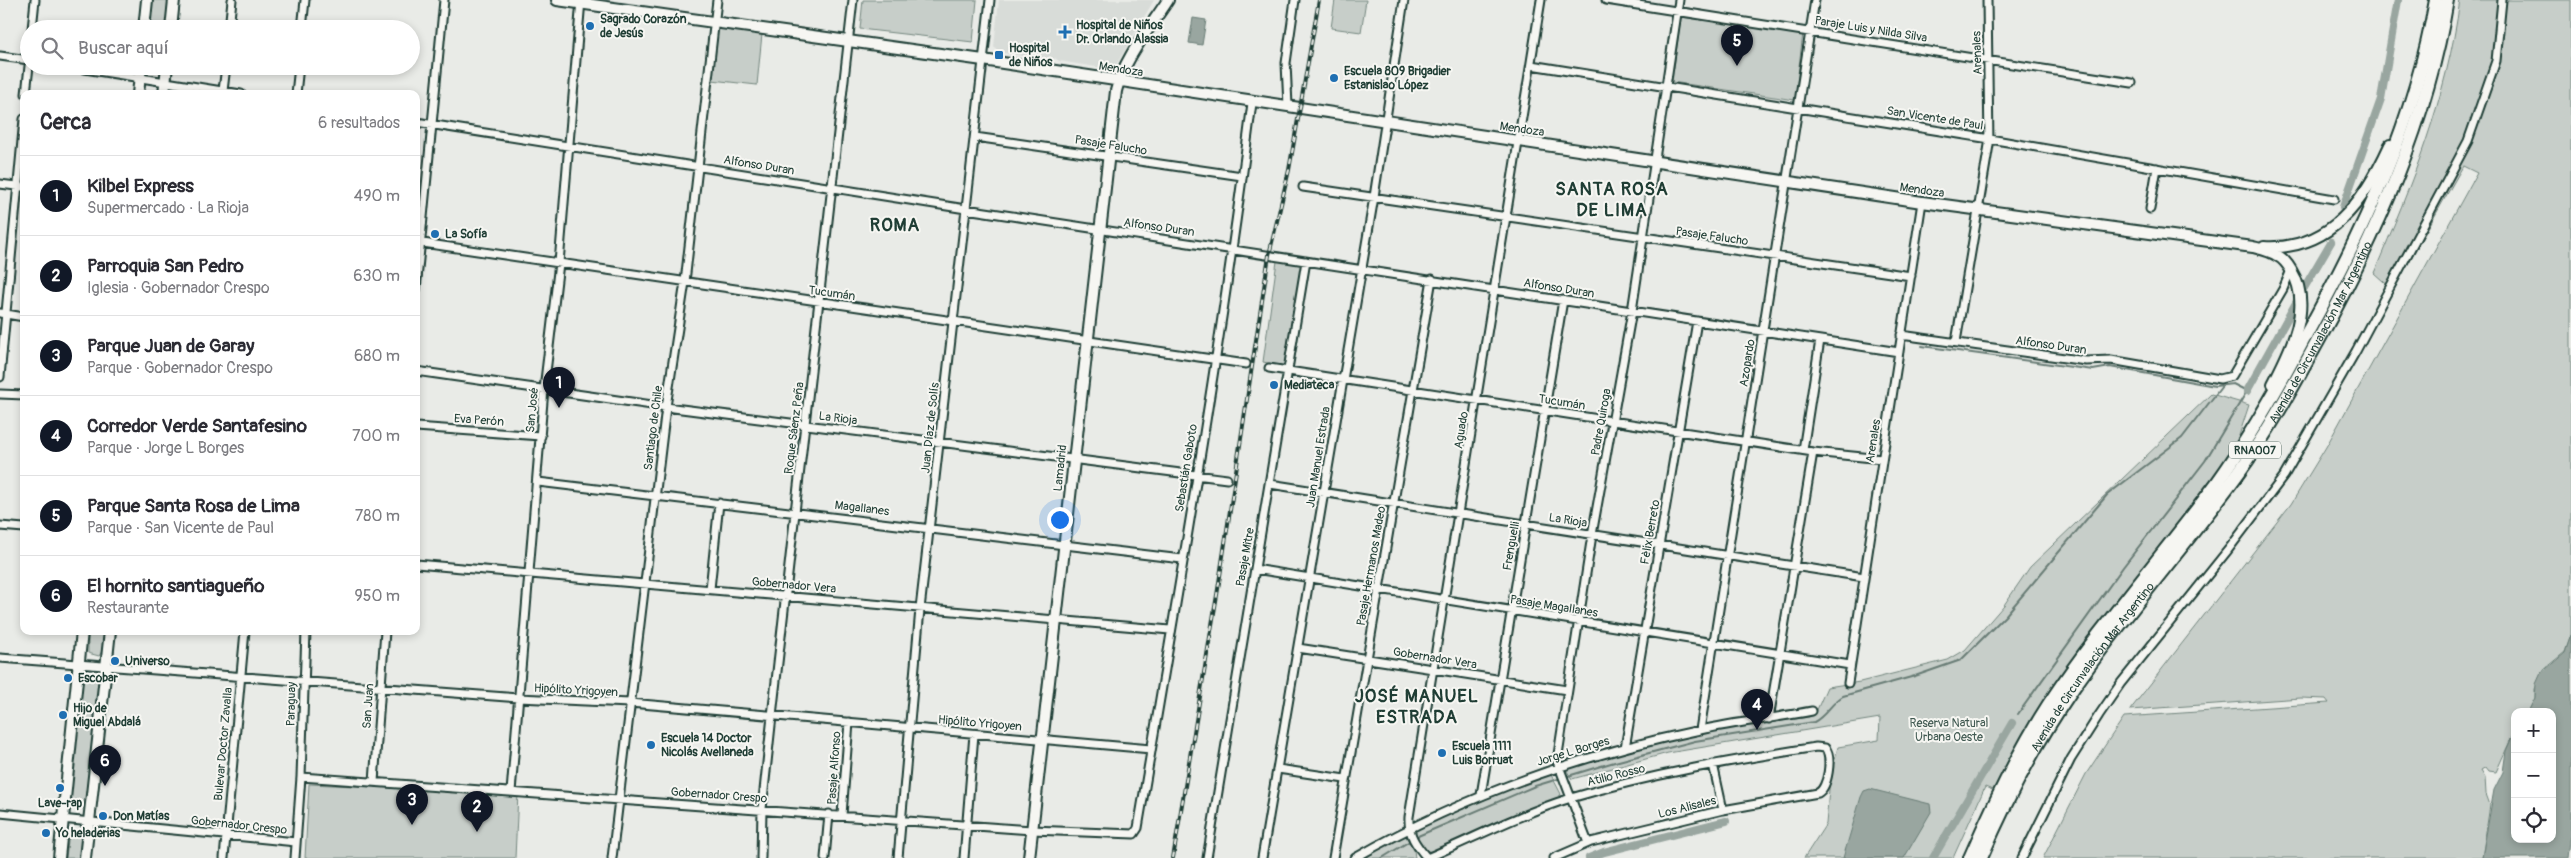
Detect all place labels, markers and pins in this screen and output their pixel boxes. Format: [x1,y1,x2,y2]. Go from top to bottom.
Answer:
place label: Sagrado Corazón de Jesús [600,12,687,41]
place label: Hospital de Niños Dr. Orlando Alassia [1076,18,1169,47]
marker: Sagrado Corazón de Jesús [584,20,596,32]
marker: Hospital de Niños Dr. Orlando Alassia [1058,25,1072,39]
pin: 5 [1721,25,1753,66]
place label: Hospital de Niños [1009,41,1053,70]
marker: Hospital de Niños [993,49,1005,61]
place label: Escuela 809 Brigadier Estanislao López [1344,64,1451,93]
marker: Escuela 809 Brigadier Estanislao López [1328,72,1340,84]
place label: La Sofía [445,227,488,242]
marker: La Sofía [429,228,441,240]
pin: 1 [543,367,575,408]
place label: Mediateca [1284,378,1335,393]
marker: Mediateca [1268,379,1280,391]
place label: Universo [125,654,170,669]
marker: Universo [109,655,121,667]
place label: Escobar [78,671,119,686]
marker: Escobar [62,672,74,684]
pin: 4 [1741,689,1773,730]
place label: Hijo de Miguel Abdalá [73,701,141,730]
marker: Hijo de Miguel Abdalá [57,709,69,721]
place label: Escuela 14 Doctor Nicolás Avellaneda [661,731,754,760]
marker: Escuela 14 Doctor Nicolás Avellaneda [645,739,657,751]
place label: Escuela 1111 Luis Borruat [1452,739,1514,768]
pin: 6 [89,745,121,786]
marker: Escuela 1111 Luis Borruat [1436,747,1448,759]
marker: Lave-rap [54,782,66,794]
pin: 3 [396,784,428,825]
pin: 2 [461,791,493,832]
place label: Lave-rap [38,796,82,811]
place label: Don Matías [113,809,170,824]
marker: Don Matías [97,810,109,822]
place label: Yo heladerias [55,826,121,841]
marker: Yo heladerias [40,827,52,839]

